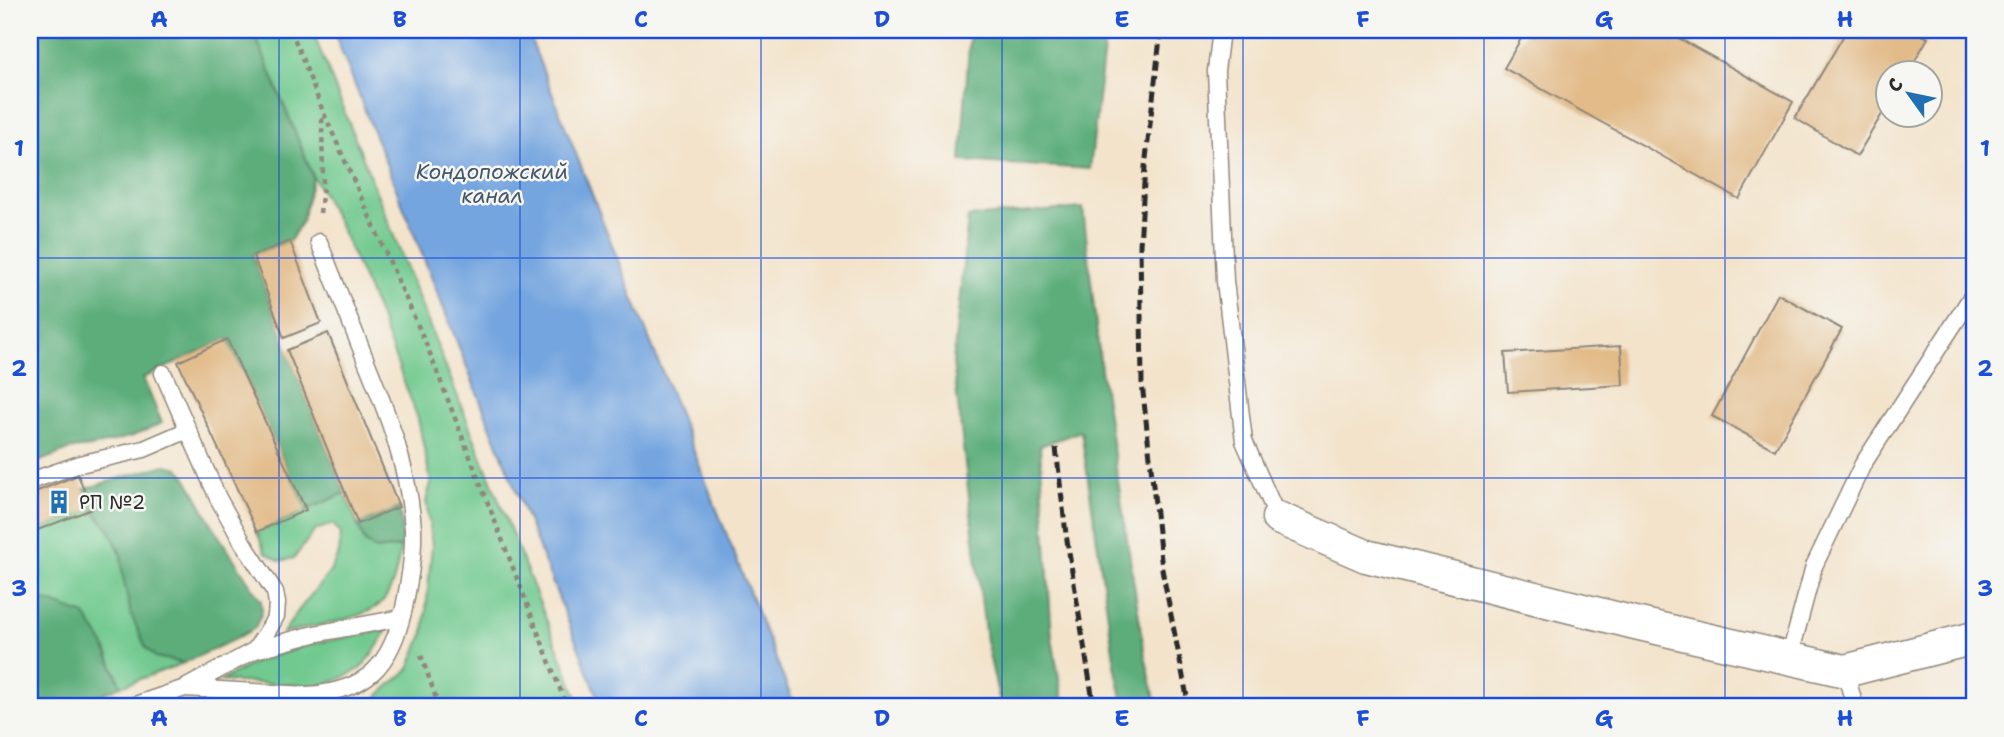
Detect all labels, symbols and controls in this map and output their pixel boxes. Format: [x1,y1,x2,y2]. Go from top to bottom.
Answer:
text: A [150,4,168,34]
text: B [393,4,407,34]
text: C [634,4,648,34]
text: D [874,4,890,34]
text: E [1114,4,1130,34]
text: F [1356,4,1370,34]
text: G [1595,4,1614,34]
text: H [1837,4,1853,34]
north arrow [1874,60,1944,130]
text: С [1882,73,1909,97]
text: 1 [14,133,24,163]
text: 1 [1980,133,1990,163]
water label: Кондопожский канал [416,158,568,210]
text: 2 [11,353,27,383]
text: 2 [1977,353,1993,383]
building icon: РП №2 [45,488,73,516]
place label: РП №2 [79,490,145,515]
text: 3 [11,573,27,603]
text: 3 [1977,573,1993,603]
text: A [150,703,168,733]
text: B [393,703,407,733]
text: C [634,703,648,733]
text: D [874,703,890,733]
text: E [1114,703,1130,733]
text: F [1356,703,1370,733]
text: G [1595,703,1614,733]
text: H [1837,703,1853,733]

